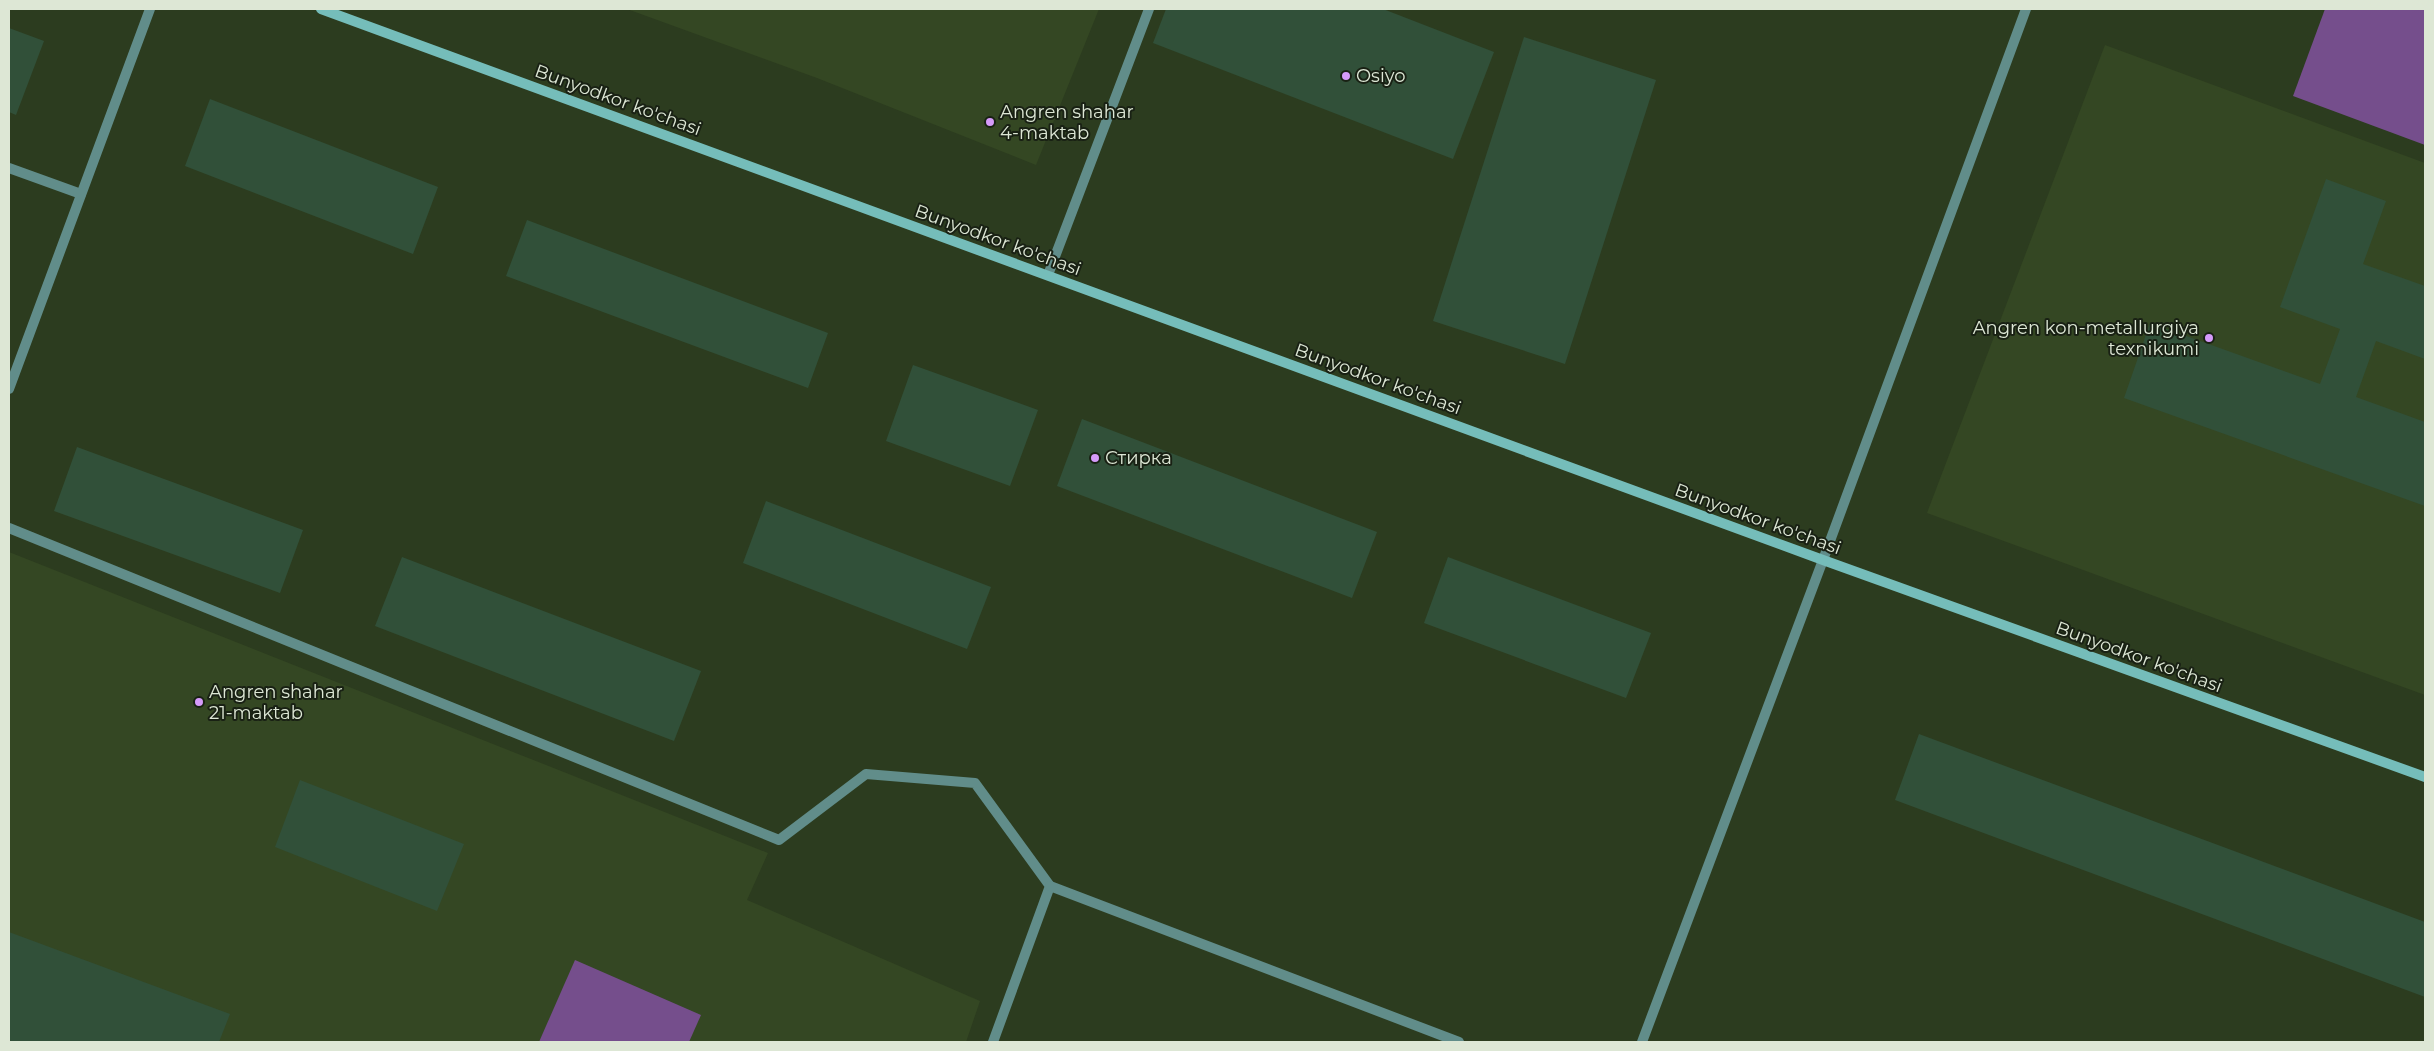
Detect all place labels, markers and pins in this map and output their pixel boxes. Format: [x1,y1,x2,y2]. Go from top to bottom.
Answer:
place label: Osiyo [1356,65,1405,87]
marker: Osiyo [1340,70,1352,82]
place label: Angren shahar 4-maktab [1000,101,1134,144]
marker: Angren shahar 4-maktab [984,116,996,128]
place label: Angren kon-metallurgiya texnikumi [1973,317,2199,360]
marker: Angren kon-metallurgiya texnikumi [2203,332,2215,344]
place label: Стирка [1105,447,1172,469]
marker: Стирка [1089,452,1101,464]
place label: Angren shahar 21-maktab [209,681,343,724]
marker: Angren shahar 21-maktab [193,696,205,708]

